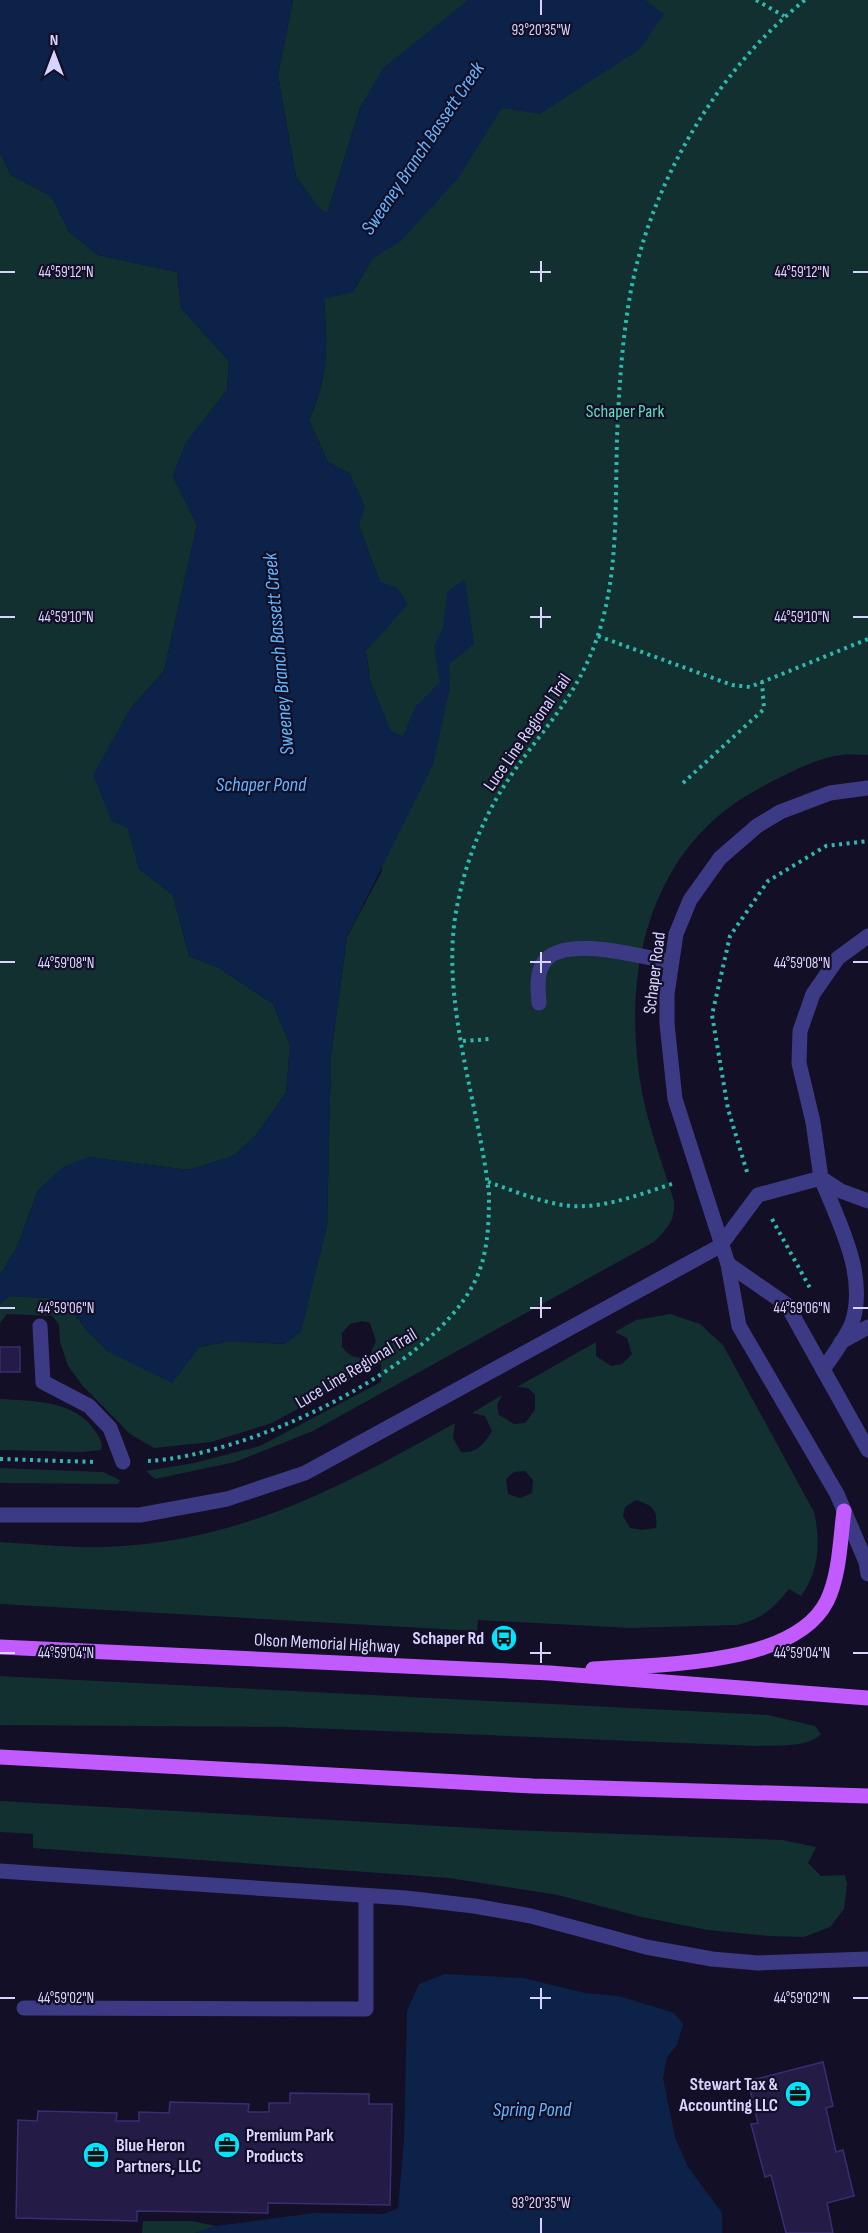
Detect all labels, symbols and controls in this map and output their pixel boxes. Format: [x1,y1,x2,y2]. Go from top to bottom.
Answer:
text: 93°20'35"W [511,21,571,40]
north arrow [24,24,84,84]
text: N [50,31,58,50]
water label: Sweeney Branch Bassett Creek [356,57,490,239]
text: 44°59'12"N [38,263,94,282]
text: 44°59'12"N [774,263,830,282]
park label: Schaper Park [586,401,664,422]
water label: Sweeney Branch Bassett Creek [258,551,300,756]
text: 44°59'10"N [38,608,94,627]
text: 44°59'10"N [774,608,830,627]
street label: Luce Line Regional Trail [479,670,576,795]
water label: Schaper Pond [216,773,307,797]
street label: Schaper Road [639,931,670,1015]
text: 44°59'08"N [38,954,94,973]
text: 44°59'08"N [774,954,830,973]
text: 44°59'06"N [38,1299,94,1318]
text: 44°59'06"N [774,1299,830,1318]
street label: Luce Line Regional Trail [292,1324,421,1413]
bus stop icon: Schaper Rd [489,1623,519,1653]
place label: Schaper Rd [413,1628,484,1649]
street label: Olson Memorial Highway [253,1629,401,1658]
text: 44°59'04"N [38,1644,94,1663]
text: 44°59'04"N [774,1644,830,1663]
text: 44°59'02"N [38,1989,94,2008]
text: 44°59'02"N [774,1989,830,2008]
place label: Stewart Tax & Accounting LLC [678,2074,778,2116]
office icon: Stewart Tax & Accounting LLC [783,2079,813,2109]
water label: Spring Pond [493,2098,572,2122]
place label: Premium Park Products [246,2125,334,2167]
office icon: Premium Park Products [212,2130,242,2160]
place label: Blue Heron Partners, LLC [116,2135,201,2177]
office icon: Blue Heron Partners, LLC [81,2140,111,2170]
text: 93°20'35"W [511,2194,571,2213]

